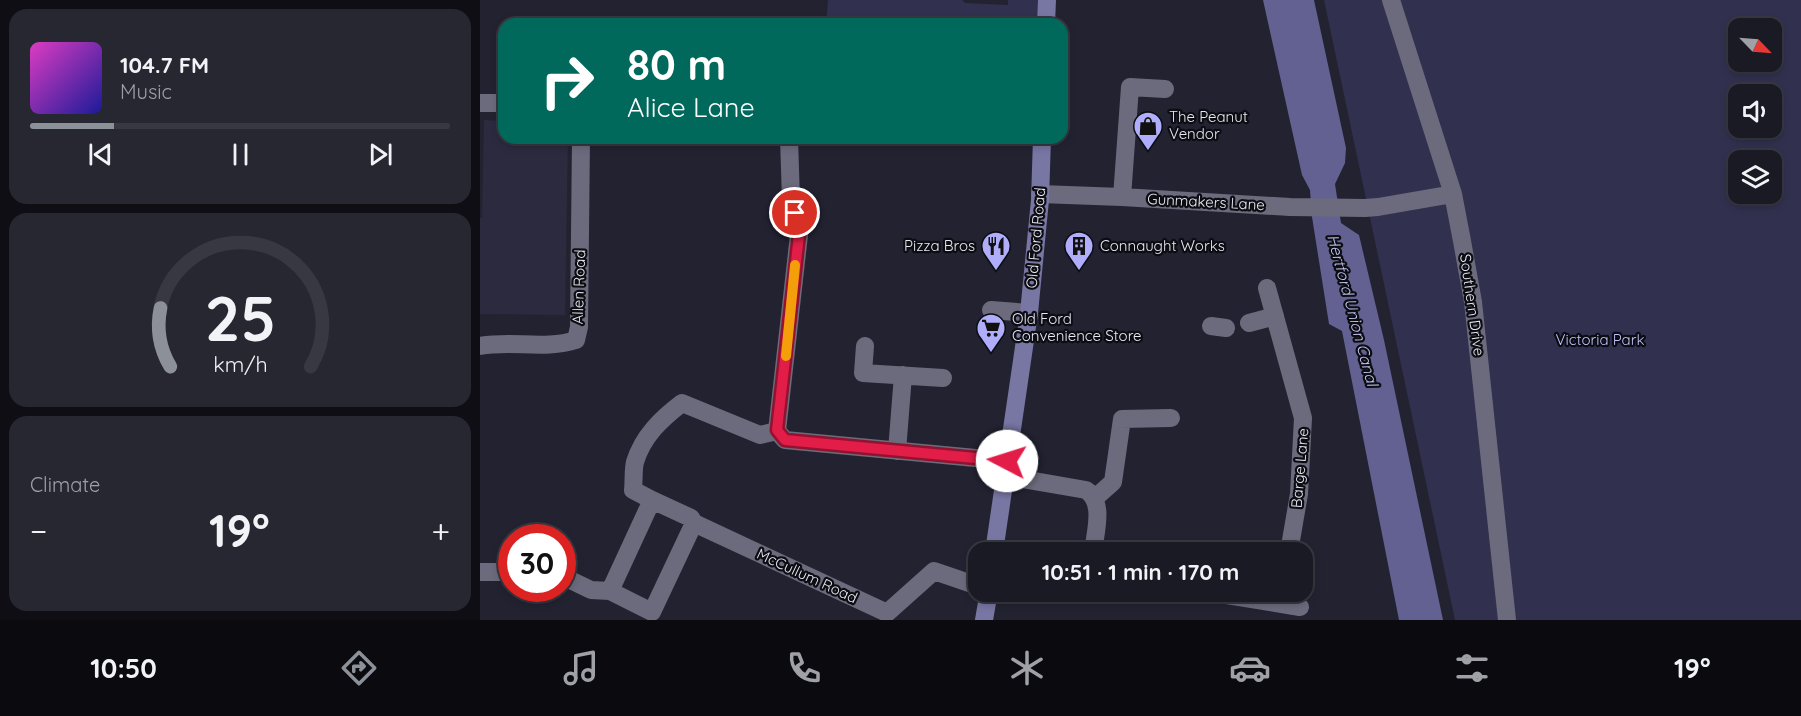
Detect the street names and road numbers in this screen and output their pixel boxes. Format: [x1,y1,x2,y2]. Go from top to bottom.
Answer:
street label: Old Ford Road [1022,187,1049,289]
street label: Gunmakers Lane [1147,189,1265,214]
street label: Allen Road [568,249,589,325]
street label: Southern Drive [1456,253,1489,357]
street label: Barge Lane [1287,427,1312,509]
street label: McCullum Road [754,544,861,607]

